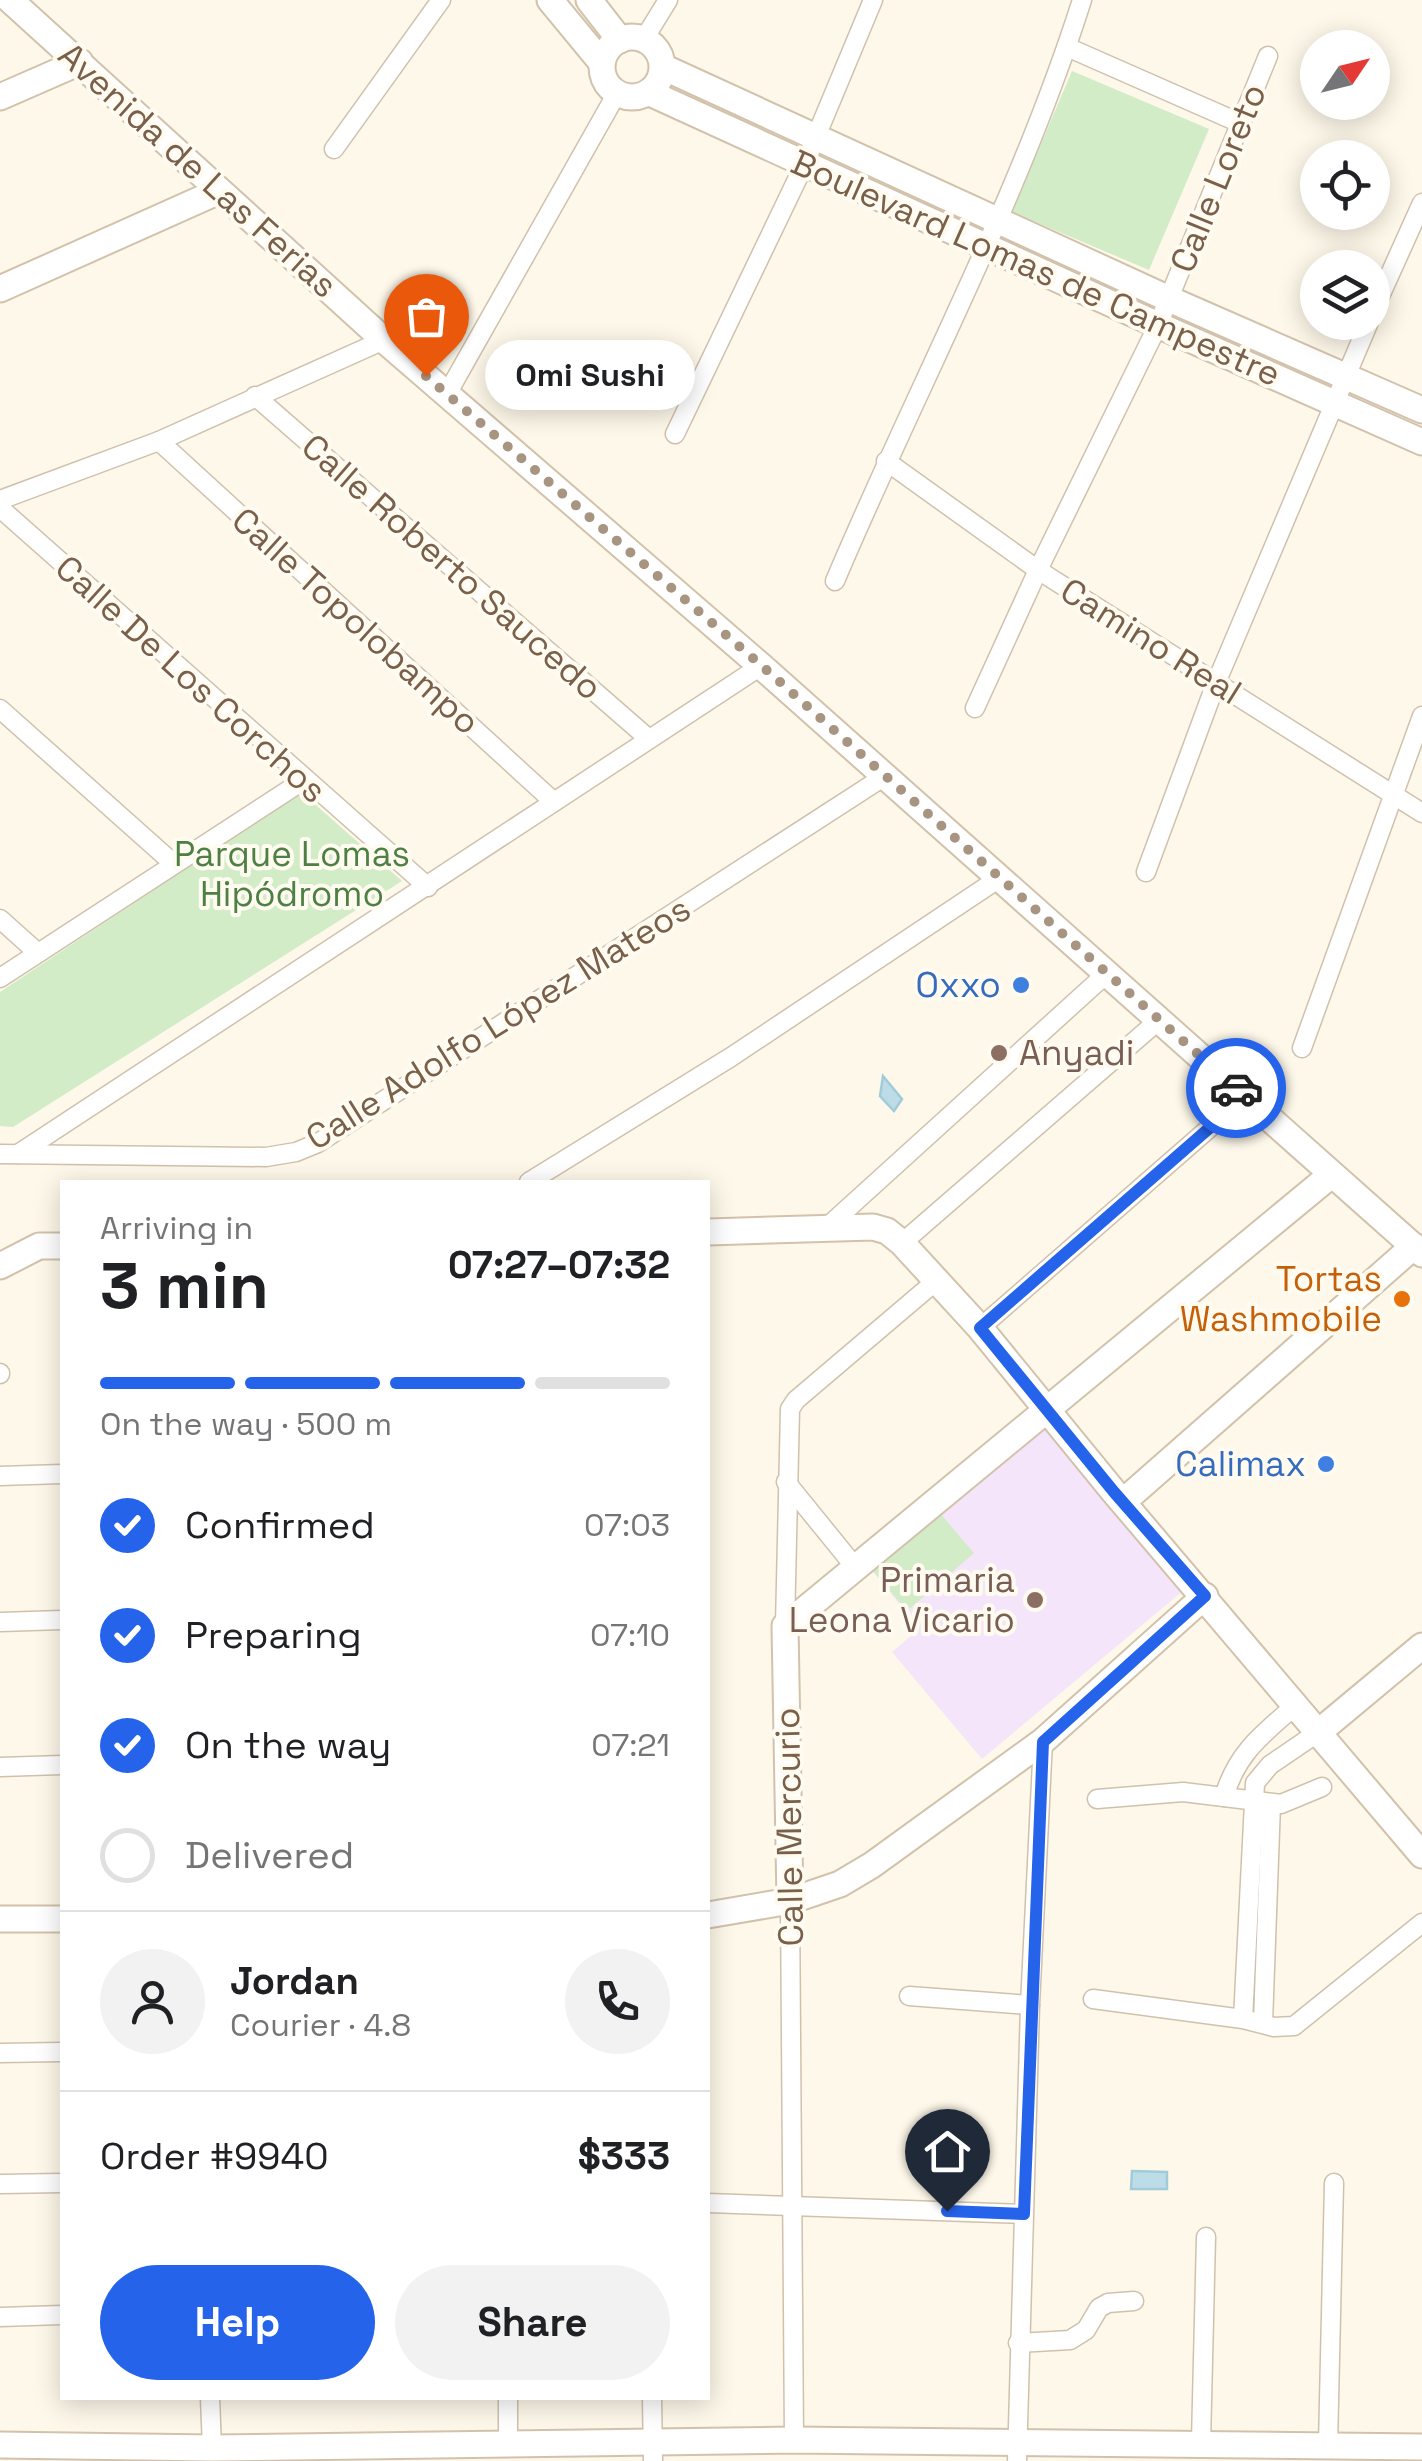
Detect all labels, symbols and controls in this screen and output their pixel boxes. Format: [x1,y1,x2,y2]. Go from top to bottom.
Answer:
north arrow [1300,30,1390,120]
map controls [1300,30,1390,340]
street label: Avenida de Las Ferias [49,33,347,307]
street label: Calle Loreto [1160,77,1276,279]
street label: Boulevard Lomas de Campestre [784,140,1288,396]
button: locate [1300,140,1390,230]
button: layers [1300,250,1390,340]
pin [384,274,469,377]
icon: bag [399,289,454,344]
callout: Omi Sushi [486,341,696,411]
text: Omi Sushi [515,355,665,395]
street label: Calle Roberto Saucedo [293,424,611,710]
street label: Calle Topolobampo [223,498,489,744]
street label: Calle De Los Corchos [46,546,336,812]
street label: Camino Real [1052,568,1250,714]
park label: Parque Lomas Hipódromo [174,832,410,916]
street label: Calle Adolfo López Mateos [298,886,698,1160]
place label: Oxxo [916,963,1001,1007]
marker: Oxxo [1010,974,1032,996]
place label: Anyadi [1019,1031,1134,1075]
courier [1186,1038,1286,1138]
marker: Anyadi [988,1042,1010,1064]
icon: car [1209,1061,1264,1116]
text: Arriving in [100,1208,253,1248]
text: 07:27–07:32 [448,1241,670,1289]
text: 3 min [100,1244,269,1327]
place label: Tortas Washmobile [1180,1257,1382,1341]
marker: Tortas Washmobile [1391,1288,1413,1310]
text: On the way · 500 m [100,1404,392,1444]
place label: Calimax [1175,1442,1306,1486]
marker: Calimax [1315,1453,1337,1475]
icon: check [100,1498,155,1553]
text: Confirmed [185,1501,375,1549]
text: 07:03 [584,1505,670,1545]
place label: Primaria Leona Vicario [789,1558,1015,1642]
marker: Primaria Leona Vicario [1024,1589,1046,1611]
icon: check [100,1608,155,1663]
text: Preparing [185,1611,362,1659]
text: 07:10 [590,1615,670,1655]
street label: Calle Mercurio [765,1707,813,1947]
icon: check [100,1718,155,1773]
text: On the way [185,1721,391,1769]
text: 07:21 [591,1725,670,1765]
text: Delivered [185,1831,354,1879]
button: person [100,1949,205,2054]
button: phone [565,1949,670,2054]
text: Jordan [230,1957,359,2005]
text: Courier · 4.8 [230,2005,411,2045]
pin [905,2109,990,2212]
icon: home [920,2124,975,2179]
text: Order #9940 [100,2132,329,2180]
text: $333 [578,2132,670,2180]
button: Help [100,2265,375,2380]
button: Share [395,2265,670,2380]

